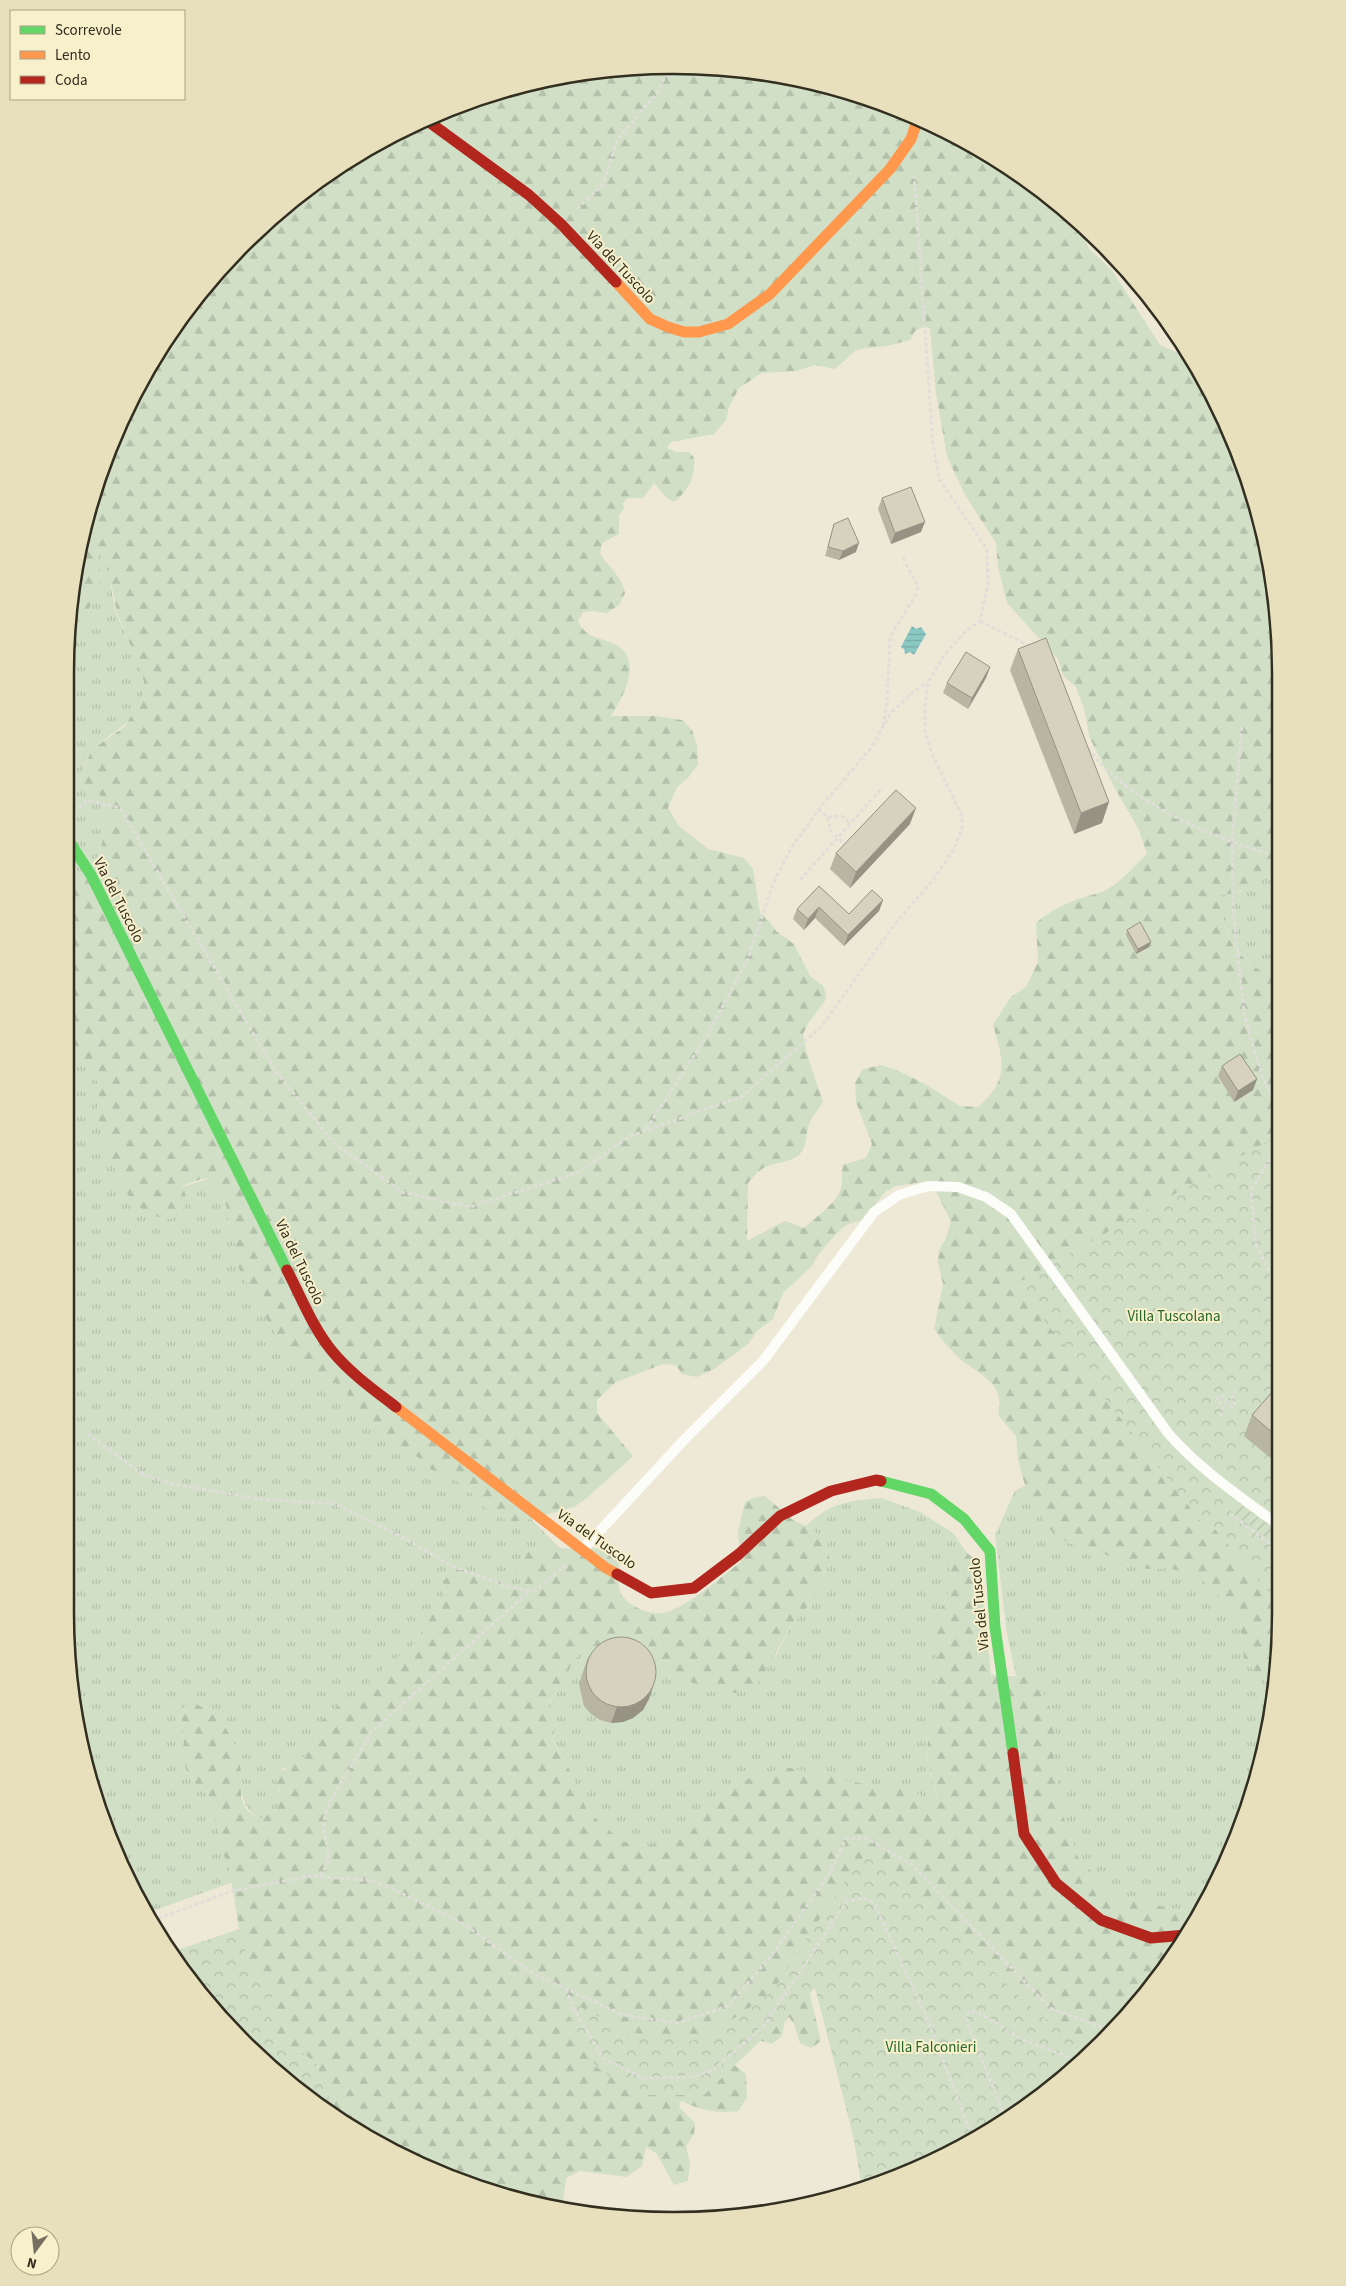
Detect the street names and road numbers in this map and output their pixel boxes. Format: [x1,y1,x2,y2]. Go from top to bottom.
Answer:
street label: Via del Tuscolo [581,226,660,308]
street label: Via del Tuscolo [88,854,149,946]
street label: Via del Tuscolo [270,1216,329,1309]
street label: Via del Tuscolo [553,1504,641,1575]
street label: Via del Tuscolo [964,1557,995,1651]

